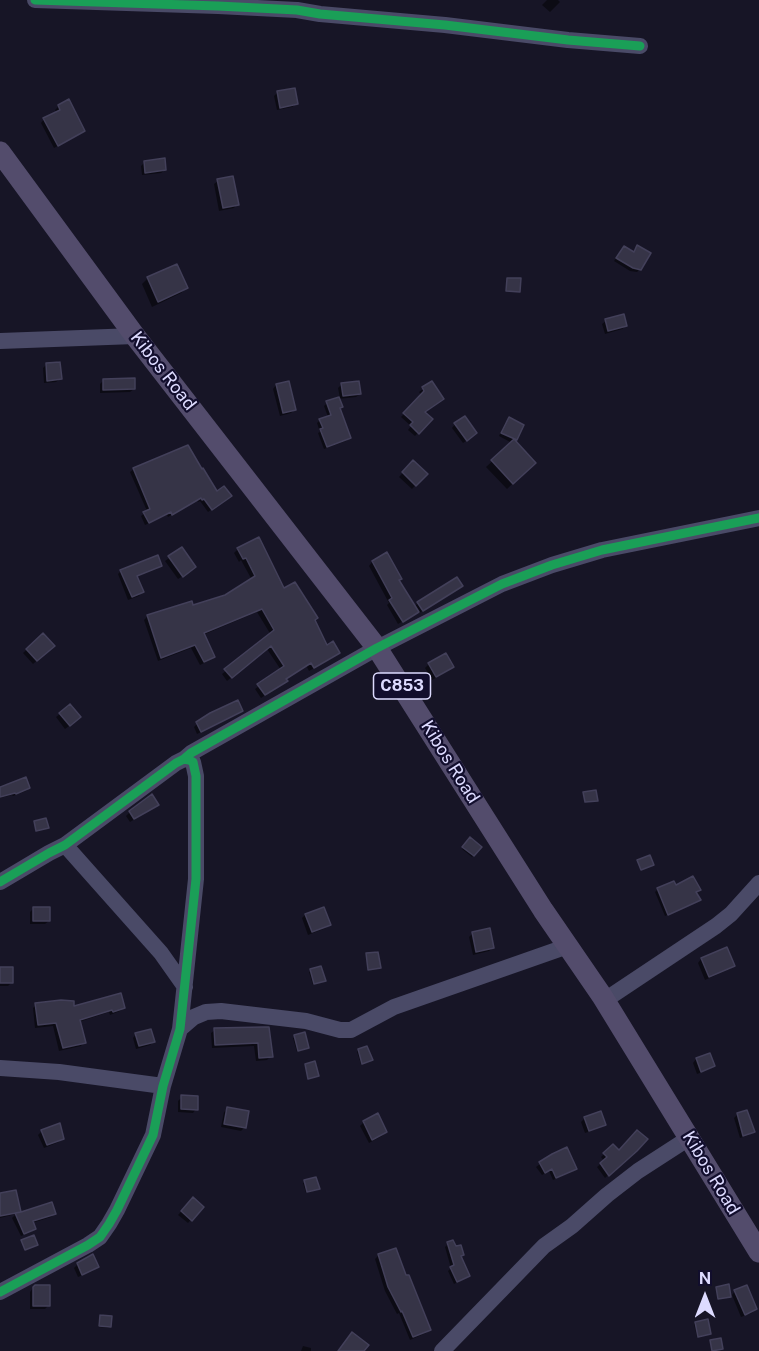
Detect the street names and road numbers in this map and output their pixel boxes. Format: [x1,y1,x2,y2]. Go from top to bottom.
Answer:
street label: Kibos Road [126,327,200,415]
road number: C853 [374,673,430,699]
street label: Kibos Road [416,716,484,808]
street label: Kibos Road [678,1127,744,1219]

